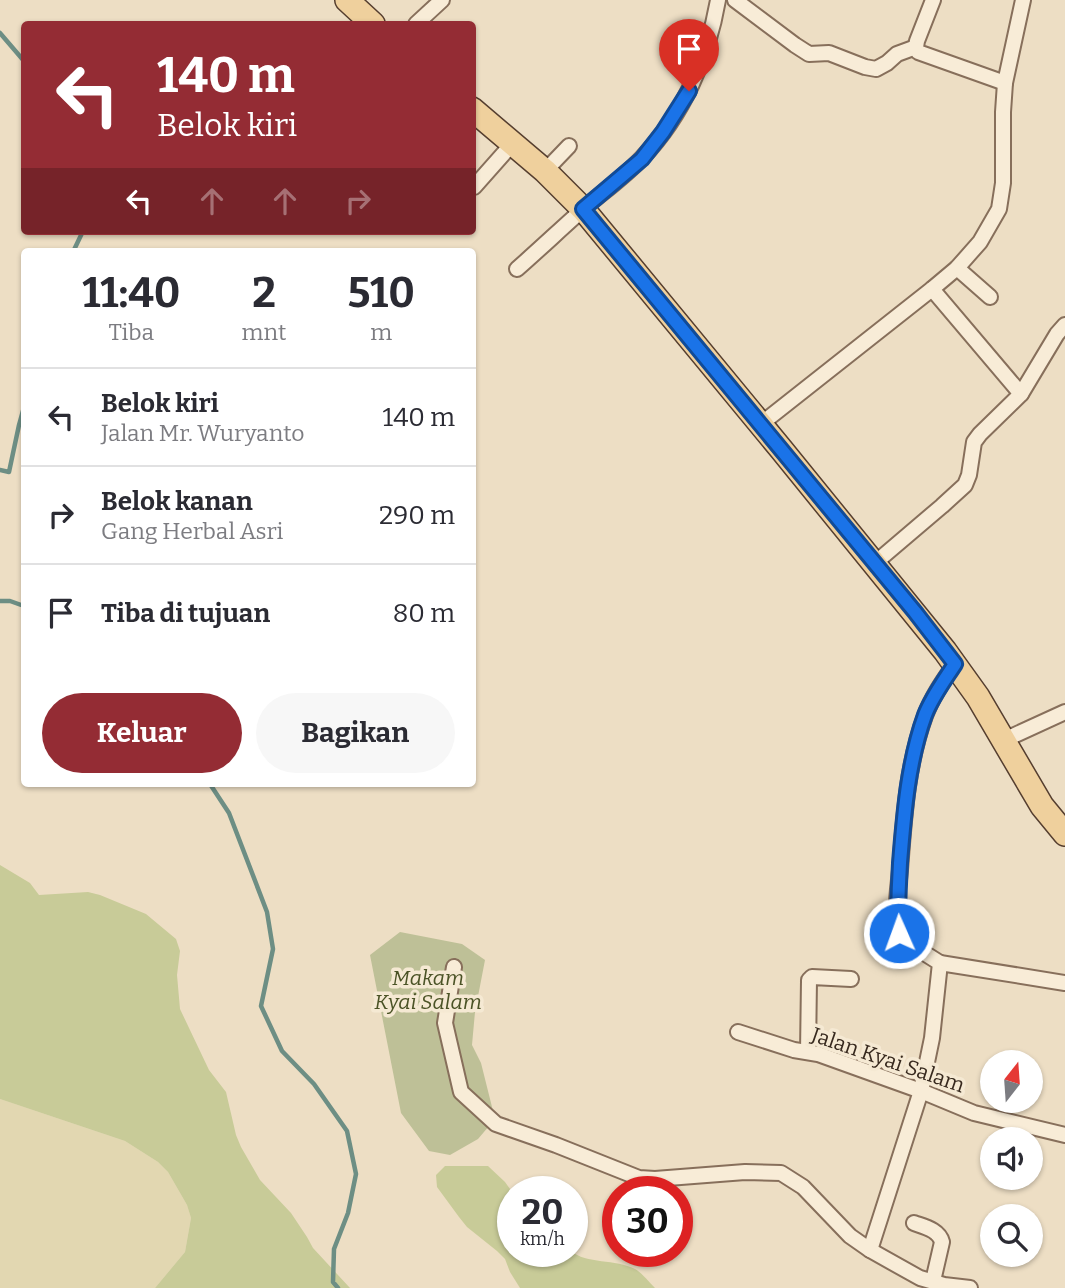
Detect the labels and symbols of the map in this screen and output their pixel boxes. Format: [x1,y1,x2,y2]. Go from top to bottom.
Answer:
pin [659,19,719,91]
position arrow [862,896,936,970]
park label: Makam Kyai Salam [374,965,482,1015]
street label: Jalan Kyai Salam [807,1021,968,1098]
north arrow [980,1050,1043,1113]
speed limit sign: 30 [602,1176,693,1267]

